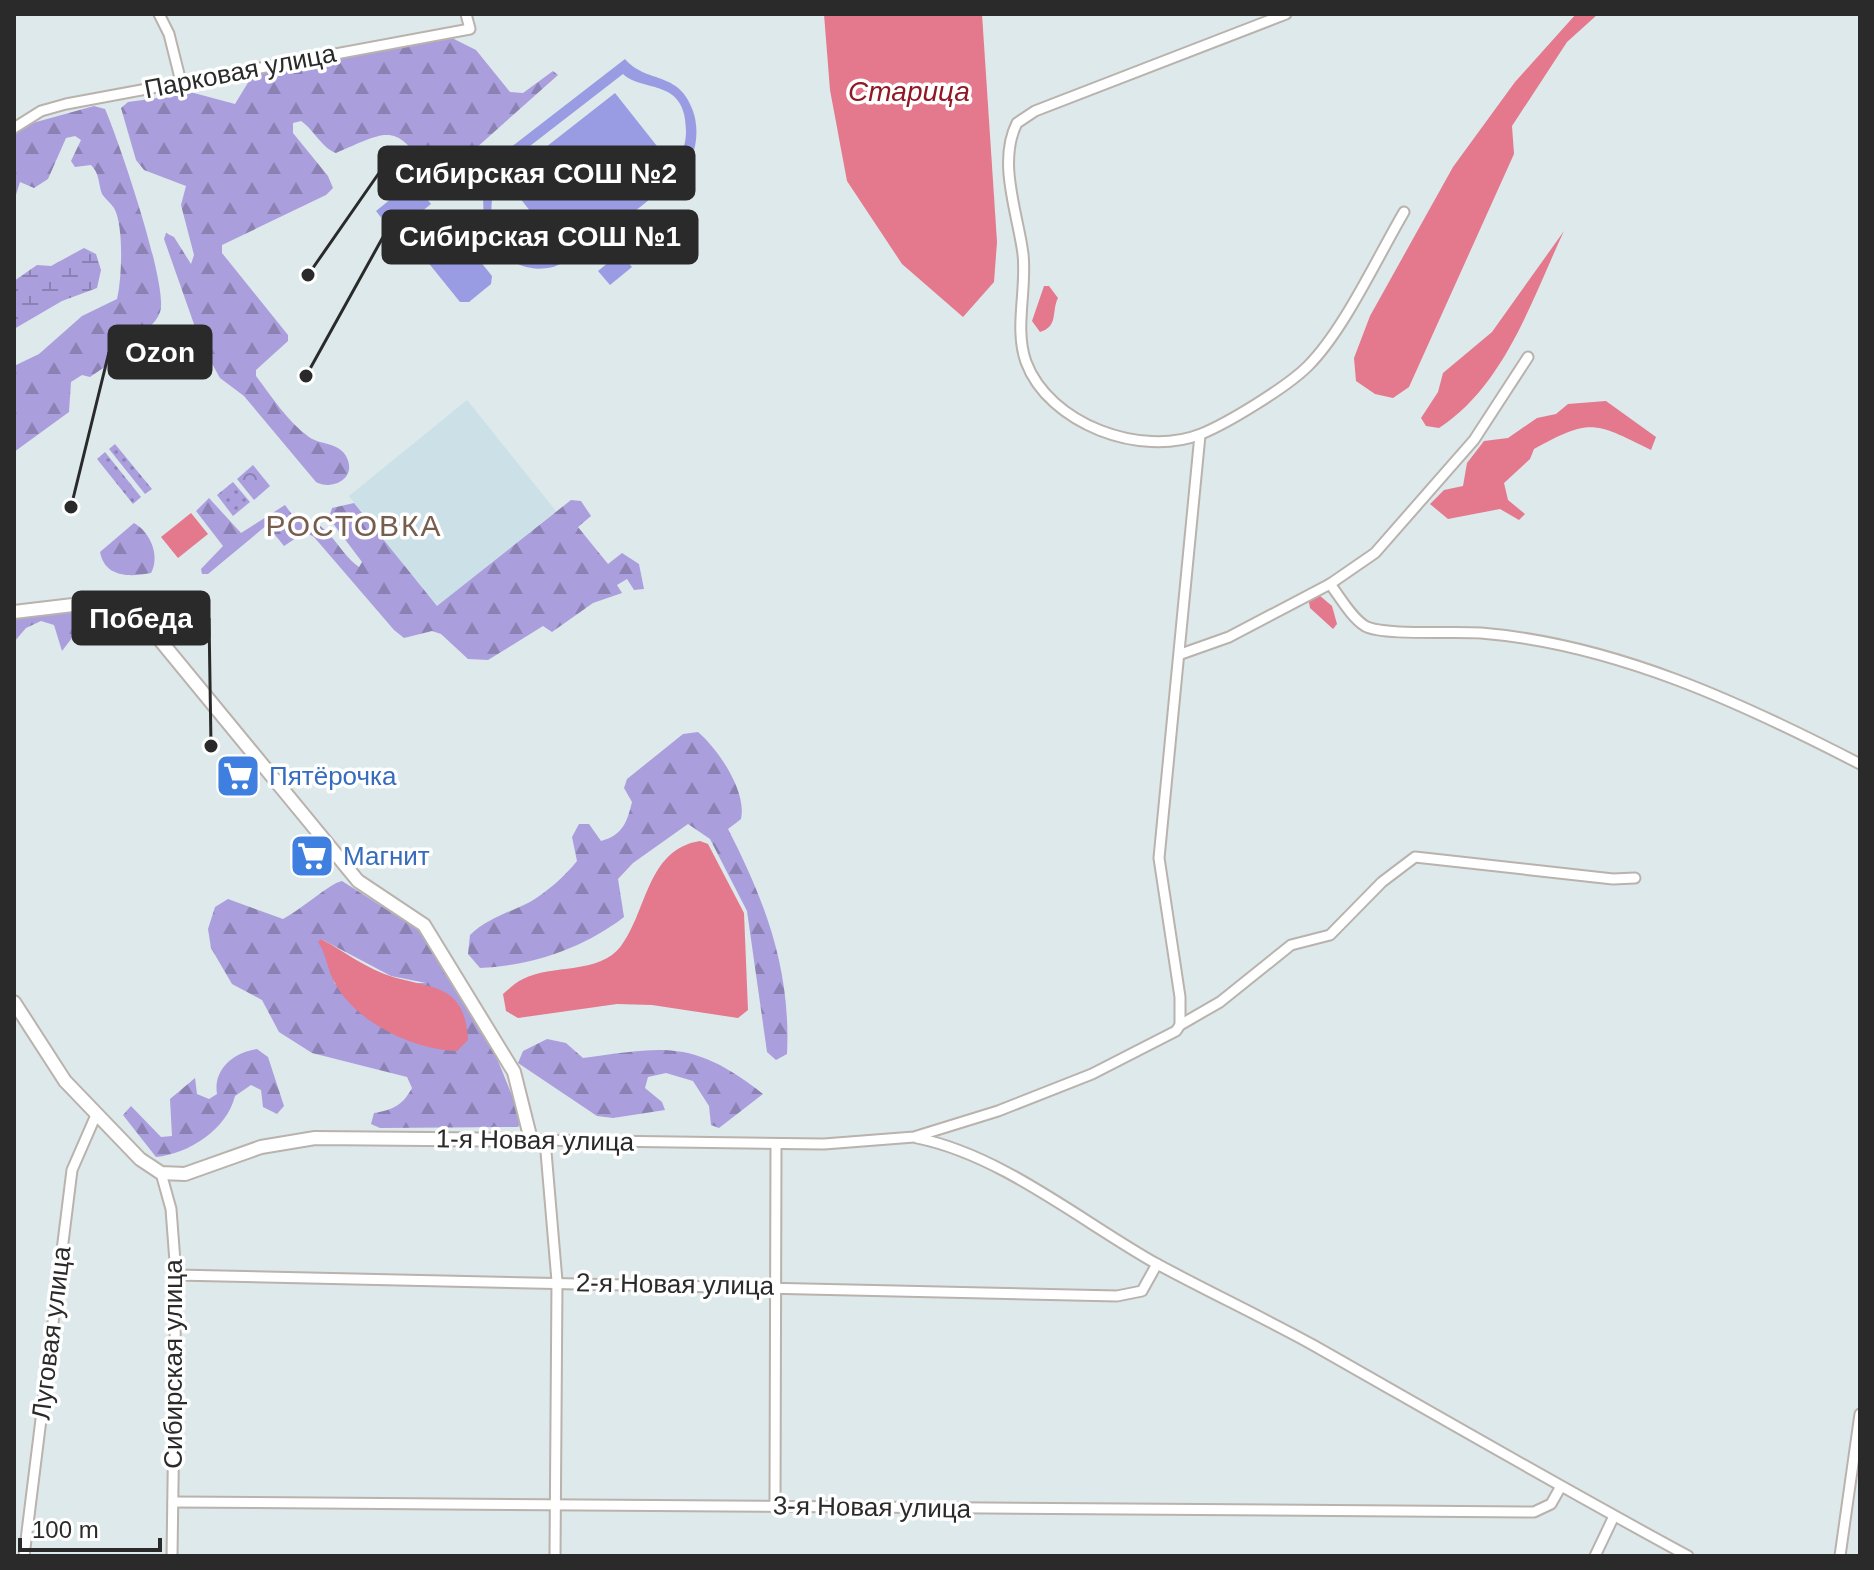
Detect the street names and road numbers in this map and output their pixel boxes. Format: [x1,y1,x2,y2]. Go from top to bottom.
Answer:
street label: Парковая улица [142,38,339,104]
street label: 1-я Новая улица [436,1123,635,1157]
street label: Луговая улица [25,1244,77,1421]
street label: Сибирская улица [158,1259,188,1469]
street label: 2-я Новая улица [576,1267,775,1301]
street label: 3-я Новая улица [773,1490,972,1524]

